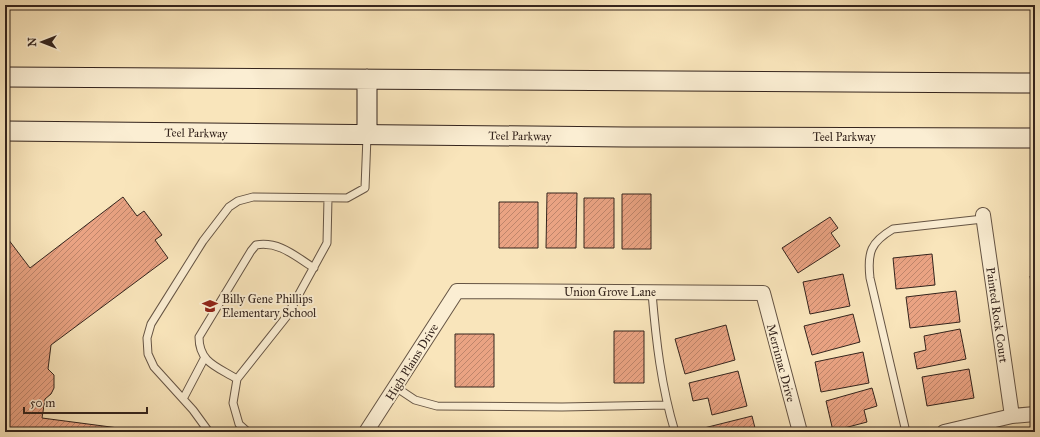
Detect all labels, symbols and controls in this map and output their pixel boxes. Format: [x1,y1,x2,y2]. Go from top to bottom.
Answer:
north arrow [22,22,62,62]
text: N [26,37,39,47]
street label: Teel Parkway [164,125,228,141]
street label: Teel Parkway [488,128,552,144]
street label: Teel Parkway [812,130,876,144]
street label: Painted Rock Court [983,266,1011,364]
street label: Union Grove Lane [564,285,656,299]
place label: Billy Gene Phillips Elementary School [222,292,317,320]
school or university icon: Billy Gene Phillips Elementary School [201,297,219,315]
street label: High Plains Drive [383,321,442,404]
street label: Merrimac Drive [764,323,798,403]
scale bar [24,389,147,415]
text: 50 m [30,396,55,410]

